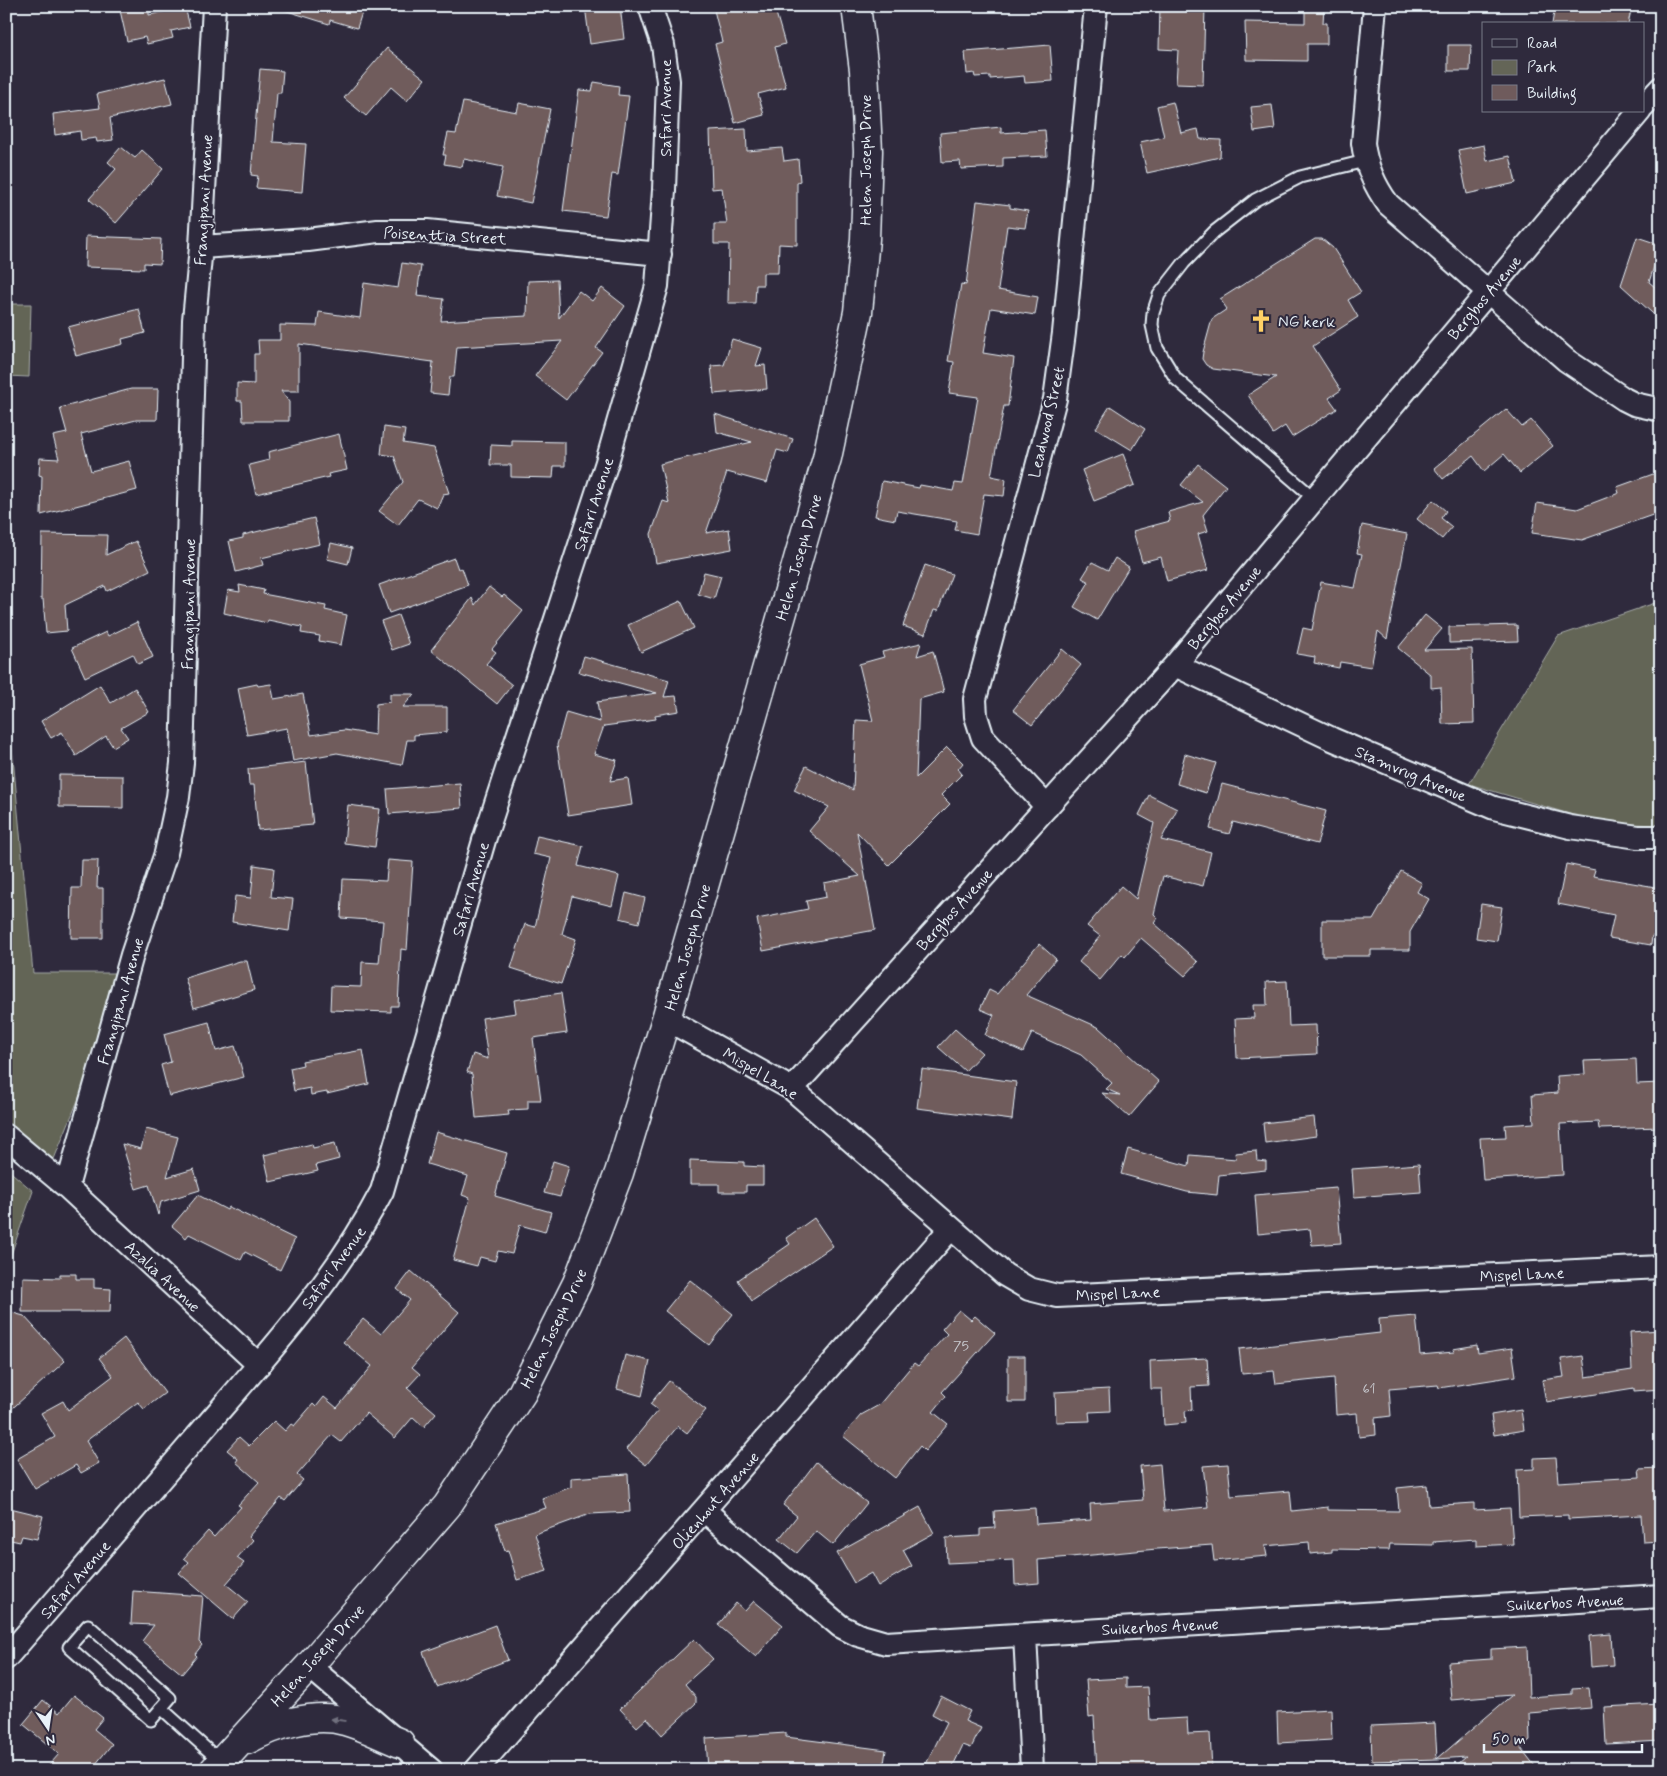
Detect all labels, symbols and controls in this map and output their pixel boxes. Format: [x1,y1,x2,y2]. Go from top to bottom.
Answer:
legend [1482,22,1644,112]
text: Road [1527,34,1557,54]
text: Park [1527,58,1557,78]
street label: Safari Avenue [656,59,677,157]
text: Building [1527,84,1577,105]
street label: Helen Joseph Drive [856,95,877,225]
street label: Frangipani Avenue [191,134,218,266]
street label: Poisenttia Street [383,223,508,250]
street label: Bergbos Avenue [1443,251,1528,345]
church icon: NG kerk [1248,308,1274,334]
place label: NG kerk [1278,312,1335,333]
street label: Leadwood Street [1024,365,1070,480]
street label: Safari Avenue [569,455,620,554]
street label: Helen Joseph Drive [771,492,828,623]
street label: Frangipani Avenue [178,538,201,670]
street label: Bergbos Avenue [1183,561,1268,655]
street label: Stamvrug Avenue [1351,741,1470,808]
street label: Safari Avenue [448,840,495,939]
street label: Bergbos Avenue [912,864,999,957]
street label: Helen Joseph Drive [660,882,717,1013]
street label: Frangipani Avenue [93,936,150,1067]
street label: Mispel Lane [718,1043,802,1105]
street label: Safari Avenue [297,1222,371,1314]
street label: Azalia Avenue [120,1237,204,1318]
street label: Mispel Lane [1479,1263,1565,1288]
street label: Helen Joseph Drive [516,1265,592,1392]
street label: Mispel Lane [1075,1282,1161,1307]
house number: 75 [953,1337,969,1355]
house number: 61 [1362,1380,1376,1398]
street label: Olienhout Avenue [668,1448,765,1554]
street label: Safari Avenue [36,1536,116,1624]
street label: Suikerbos Avenue [1506,1590,1624,1617]
street label: Helen Joseph Drive [267,1600,370,1712]
street label: Suikerbos Avenue [1101,1614,1219,1641]
north arrow [22,1704,72,1754]
one-way arrow [329,1716,345,1724]
scale bar [1484,1721,1642,1753]
text: N [44,1730,57,1750]
text: 50 m [1492,1730,1526,1750]

